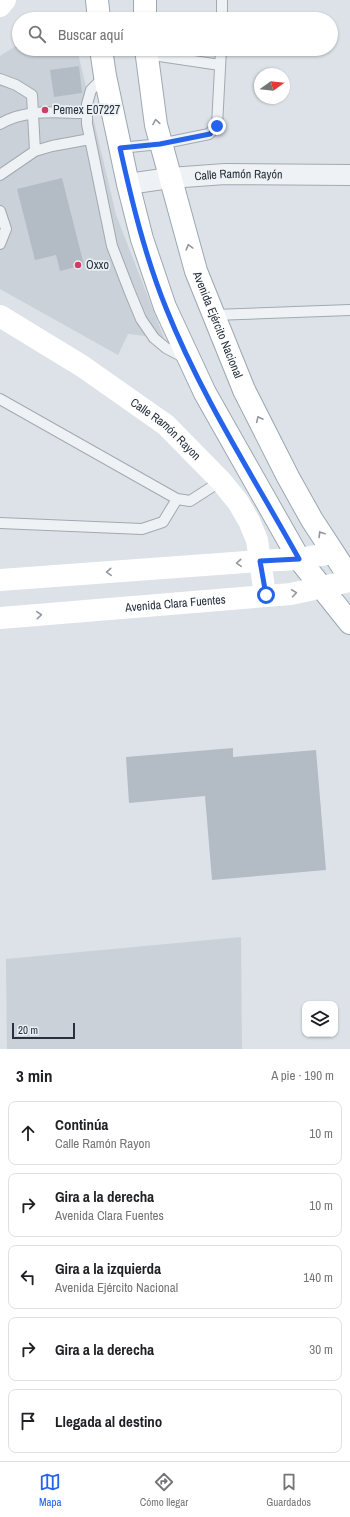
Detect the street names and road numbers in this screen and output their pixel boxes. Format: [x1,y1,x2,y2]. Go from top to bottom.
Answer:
street label: Calle Ramón Rayón [194,166,283,184]
street label: Avenida Ejército Nacional [189,268,246,381]
street label: Calle Ramón Rayon [127,394,204,464]
street label: Avenida Clara Fuentes [124,591,226,616]

